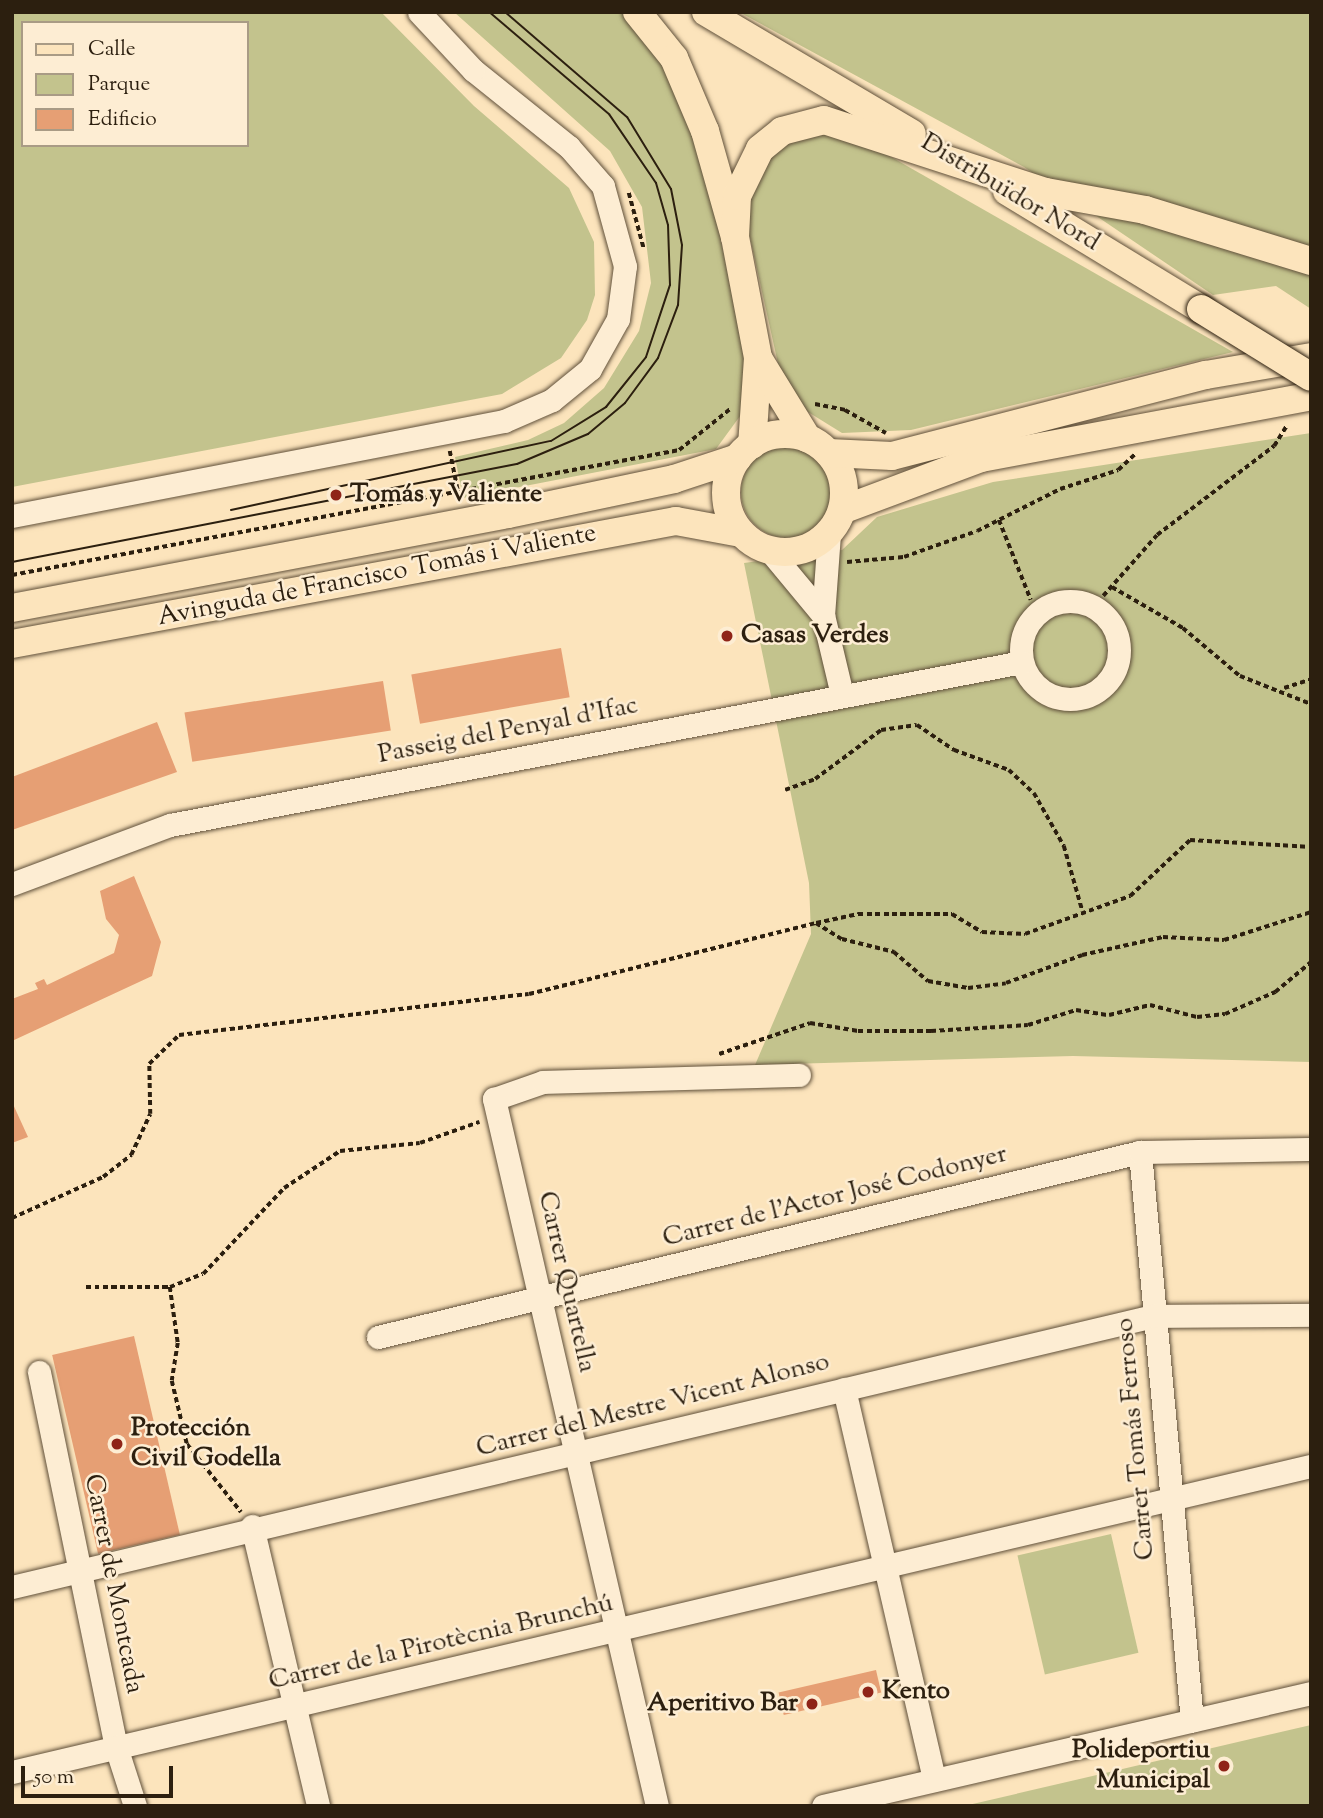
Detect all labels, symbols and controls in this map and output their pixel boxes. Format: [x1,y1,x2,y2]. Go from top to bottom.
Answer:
legend [21,21,248,147]
text: Calle [88,35,136,65]
text: Parque [88,70,150,100]
text: Edificio [88,105,157,135]
street label: Distribuïdor Nord [915,127,1105,259]
place label: Tomás y Valiente [350,479,542,511]
marker: Tomás y Valiente [328,487,344,503]
street label: Avinguda de Francisco Tomás i Valiente [155,518,599,634]
place label: Casas Verdes [741,620,889,652]
marker: Casas Verdes [719,628,735,644]
street label: Passeig del Penyal d'Ifac [376,691,640,771]
street label: Carrer de l'Actor José Codonyer [660,1139,1010,1255]
street label: Carrer Quartella [530,1189,602,1375]
street label: Carrer Tomás Ferroso [1110,1317,1162,1561]
street label: Carrer del Mestre Vicent Alonso [473,1347,833,1465]
place label: Protección Civil Godella [131,1413,281,1474]
marker: Protección Civil Godella [109,1436,125,1452]
street label: Carrer de Montcada [76,1472,150,1696]
street label: Carrer de la Pirotècnia Brunchú [266,1588,616,1698]
place label: Kento [882,1676,950,1708]
marker: Kento [860,1684,876,1700]
place label: Aperitivo Bar [647,1688,798,1720]
marker: Aperitivo Bar [804,1696,820,1712]
place label: Polideportiu Municipal [1072,1735,1210,1796]
scale bar [24,1752,177,1796]
marker: Polideportiu Municipal [1216,1758,1232,1774]
text: 50 m [34,1763,74,1793]

